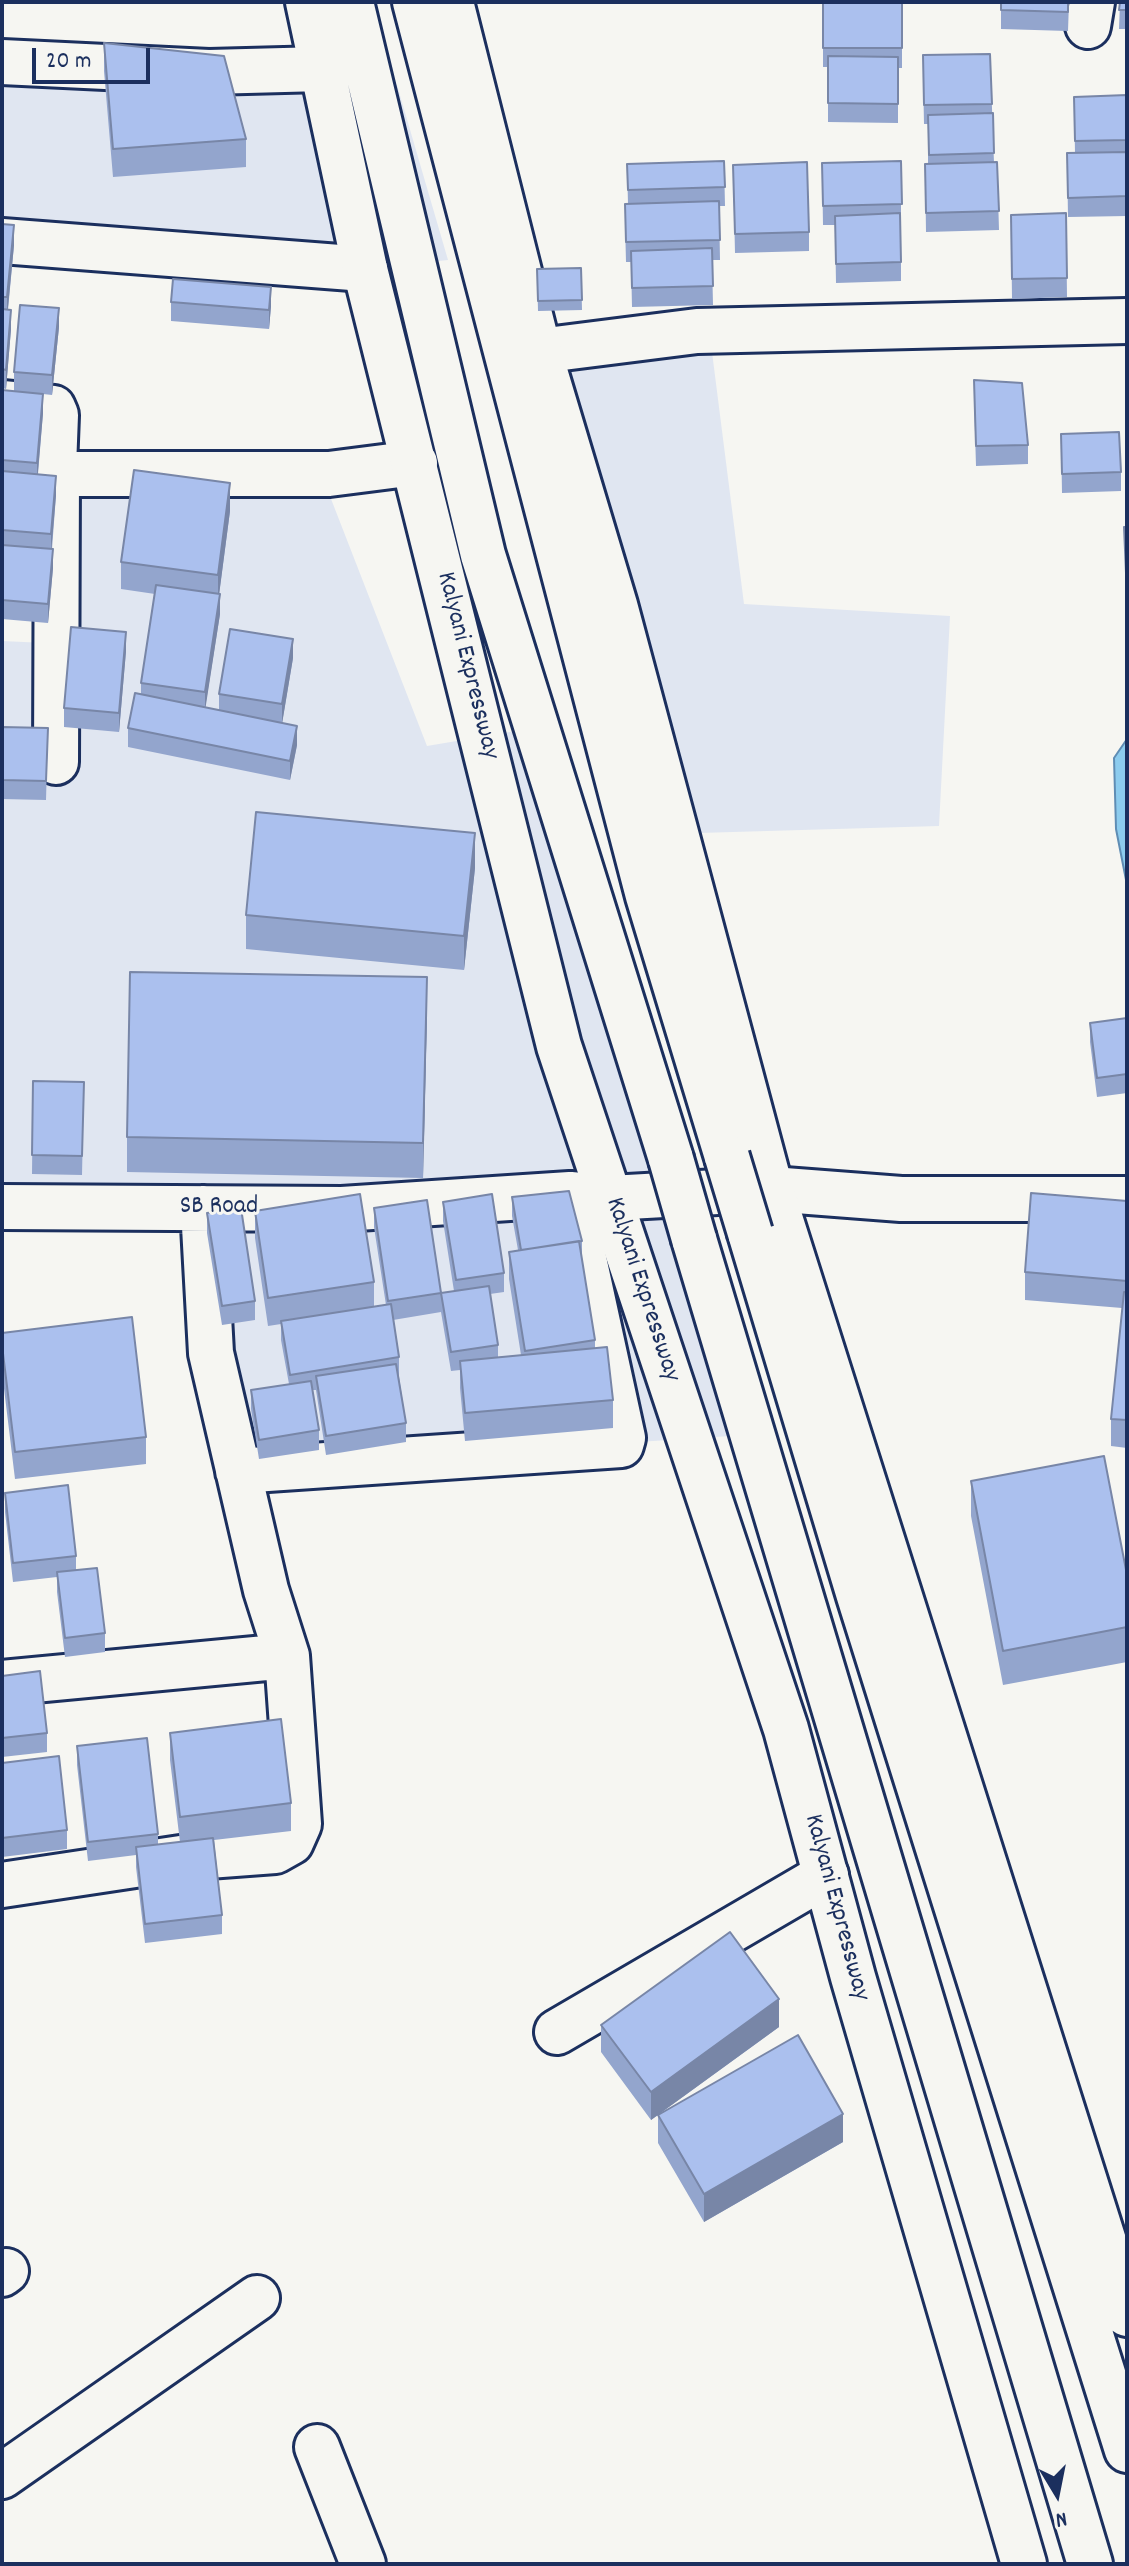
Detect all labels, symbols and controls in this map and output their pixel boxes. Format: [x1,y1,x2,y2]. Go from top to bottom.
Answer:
scale bar [36,32,154,82]
text: 20 m [46,45,92,79]
street label: Kalyani Expressway [428,569,504,763]
street label: SB Road [180,1192,258,1224]
street label: Kalyani Expressway [597,1194,685,1386]
street label: Kalyani Expressway [795,1811,875,2005]
north arrow [1017,2454,1097,2534]
text: N [1053,2502,1069,2534]

